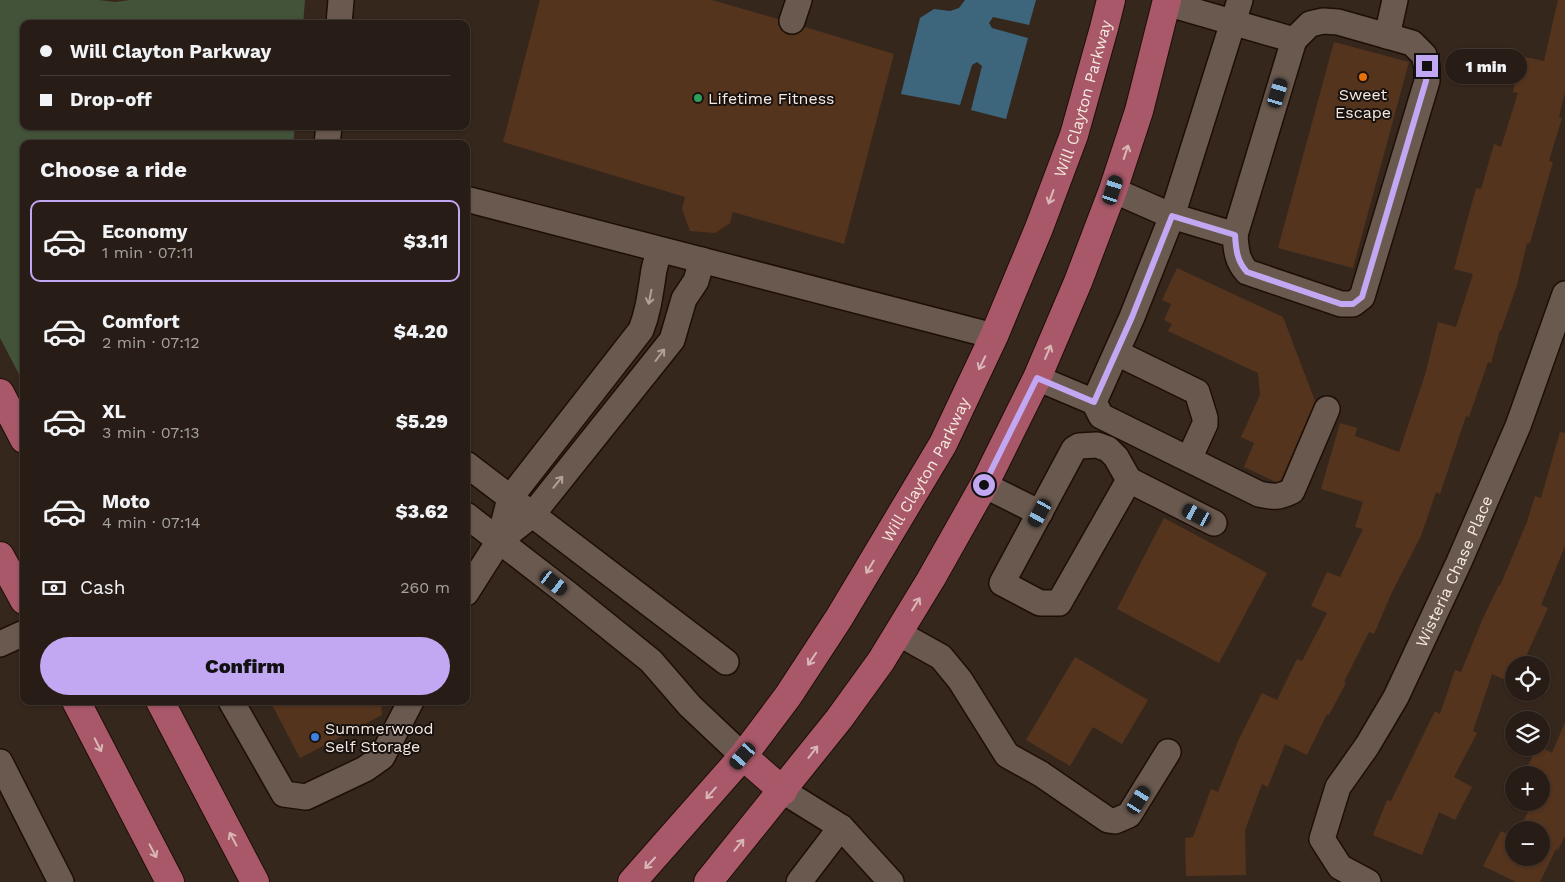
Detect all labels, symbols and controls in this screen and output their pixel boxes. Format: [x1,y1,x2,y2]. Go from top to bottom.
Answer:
street label: Will Clayton Parkway [1050,17,1116,180]
text: Will Clayton Parkway [70,40,271,63]
callout: 1 min [1444,48,1527,84]
route end [1416,55,1438,77]
text: 1 min [1465,57,1507,76]
marker: Sweet Escape [1357,71,1369,83]
car [1266,76,1289,110]
place label: Sweet Escape [1335,85,1391,122]
text: Drop-off [70,88,152,111]
place label: Lifetime Fitness [708,89,835,108]
marker: Lifetime Fitness [692,92,704,104]
one-way arrow [1122,144,1131,160]
text: Choose a ride [40,157,187,182]
car [1101,173,1124,207]
one-way arrow [1046,189,1055,204]
icon: car [42,219,87,264]
text: Economy [102,220,187,243]
text: $3.11 [404,230,448,253]
text: 1 min · 07:11 [102,243,193,262]
one-way arrow [645,289,655,305]
icon: car [42,309,87,354]
text: Comfort [102,310,180,333]
text: $4.20 [394,320,448,343]
text: 2 min · 07:12 [102,333,200,352]
one-way arrow [1044,345,1054,360]
one-way arrow [655,349,666,362]
one-way arrow [976,355,986,370]
street label: Will Clayton Parkway [878,394,974,546]
icon: car [42,399,87,444]
text: XL [102,400,126,423]
text: $5.29 [396,410,448,433]
text: 3 min · 07:13 [102,423,200,442]
route start [973,474,995,496]
one-way arrow [553,476,564,489]
icon: car [42,489,87,534]
text: Moto [102,490,150,513]
street label: Wisteria Chase Place [1412,493,1497,650]
car [1026,496,1053,530]
text: $3.62 [396,500,448,523]
car [1180,501,1213,529]
text: 4 min · 07:14 [102,513,201,532]
one-way arrow [865,560,875,574]
car [537,568,570,598]
icon: cash [40,574,68,602]
text: Cash [80,576,126,599]
text: 260 m [400,578,450,597]
one-way arrow [911,598,921,612]
button: Confirm [40,637,450,695]
one-way arrow [807,652,817,666]
map controls [1505,656,1550,866]
button: locate [1505,656,1550,701]
button: layers [1505,711,1550,756]
place label: Summerwood Self Storage [325,719,434,756]
marker: Summerwood Self Storage [309,731,321,743]
one-way arrow [93,737,103,752]
car [727,740,758,772]
one-way arrow [808,746,819,759]
button: + [1505,766,1550,811]
car [1124,783,1153,817]
one-way arrow [706,786,717,799]
button: − [1505,821,1550,866]
one-way arrow [227,832,237,847]
one-way arrow [734,838,745,851]
one-way arrow [149,843,159,857]
one-way arrow [644,856,656,869]

